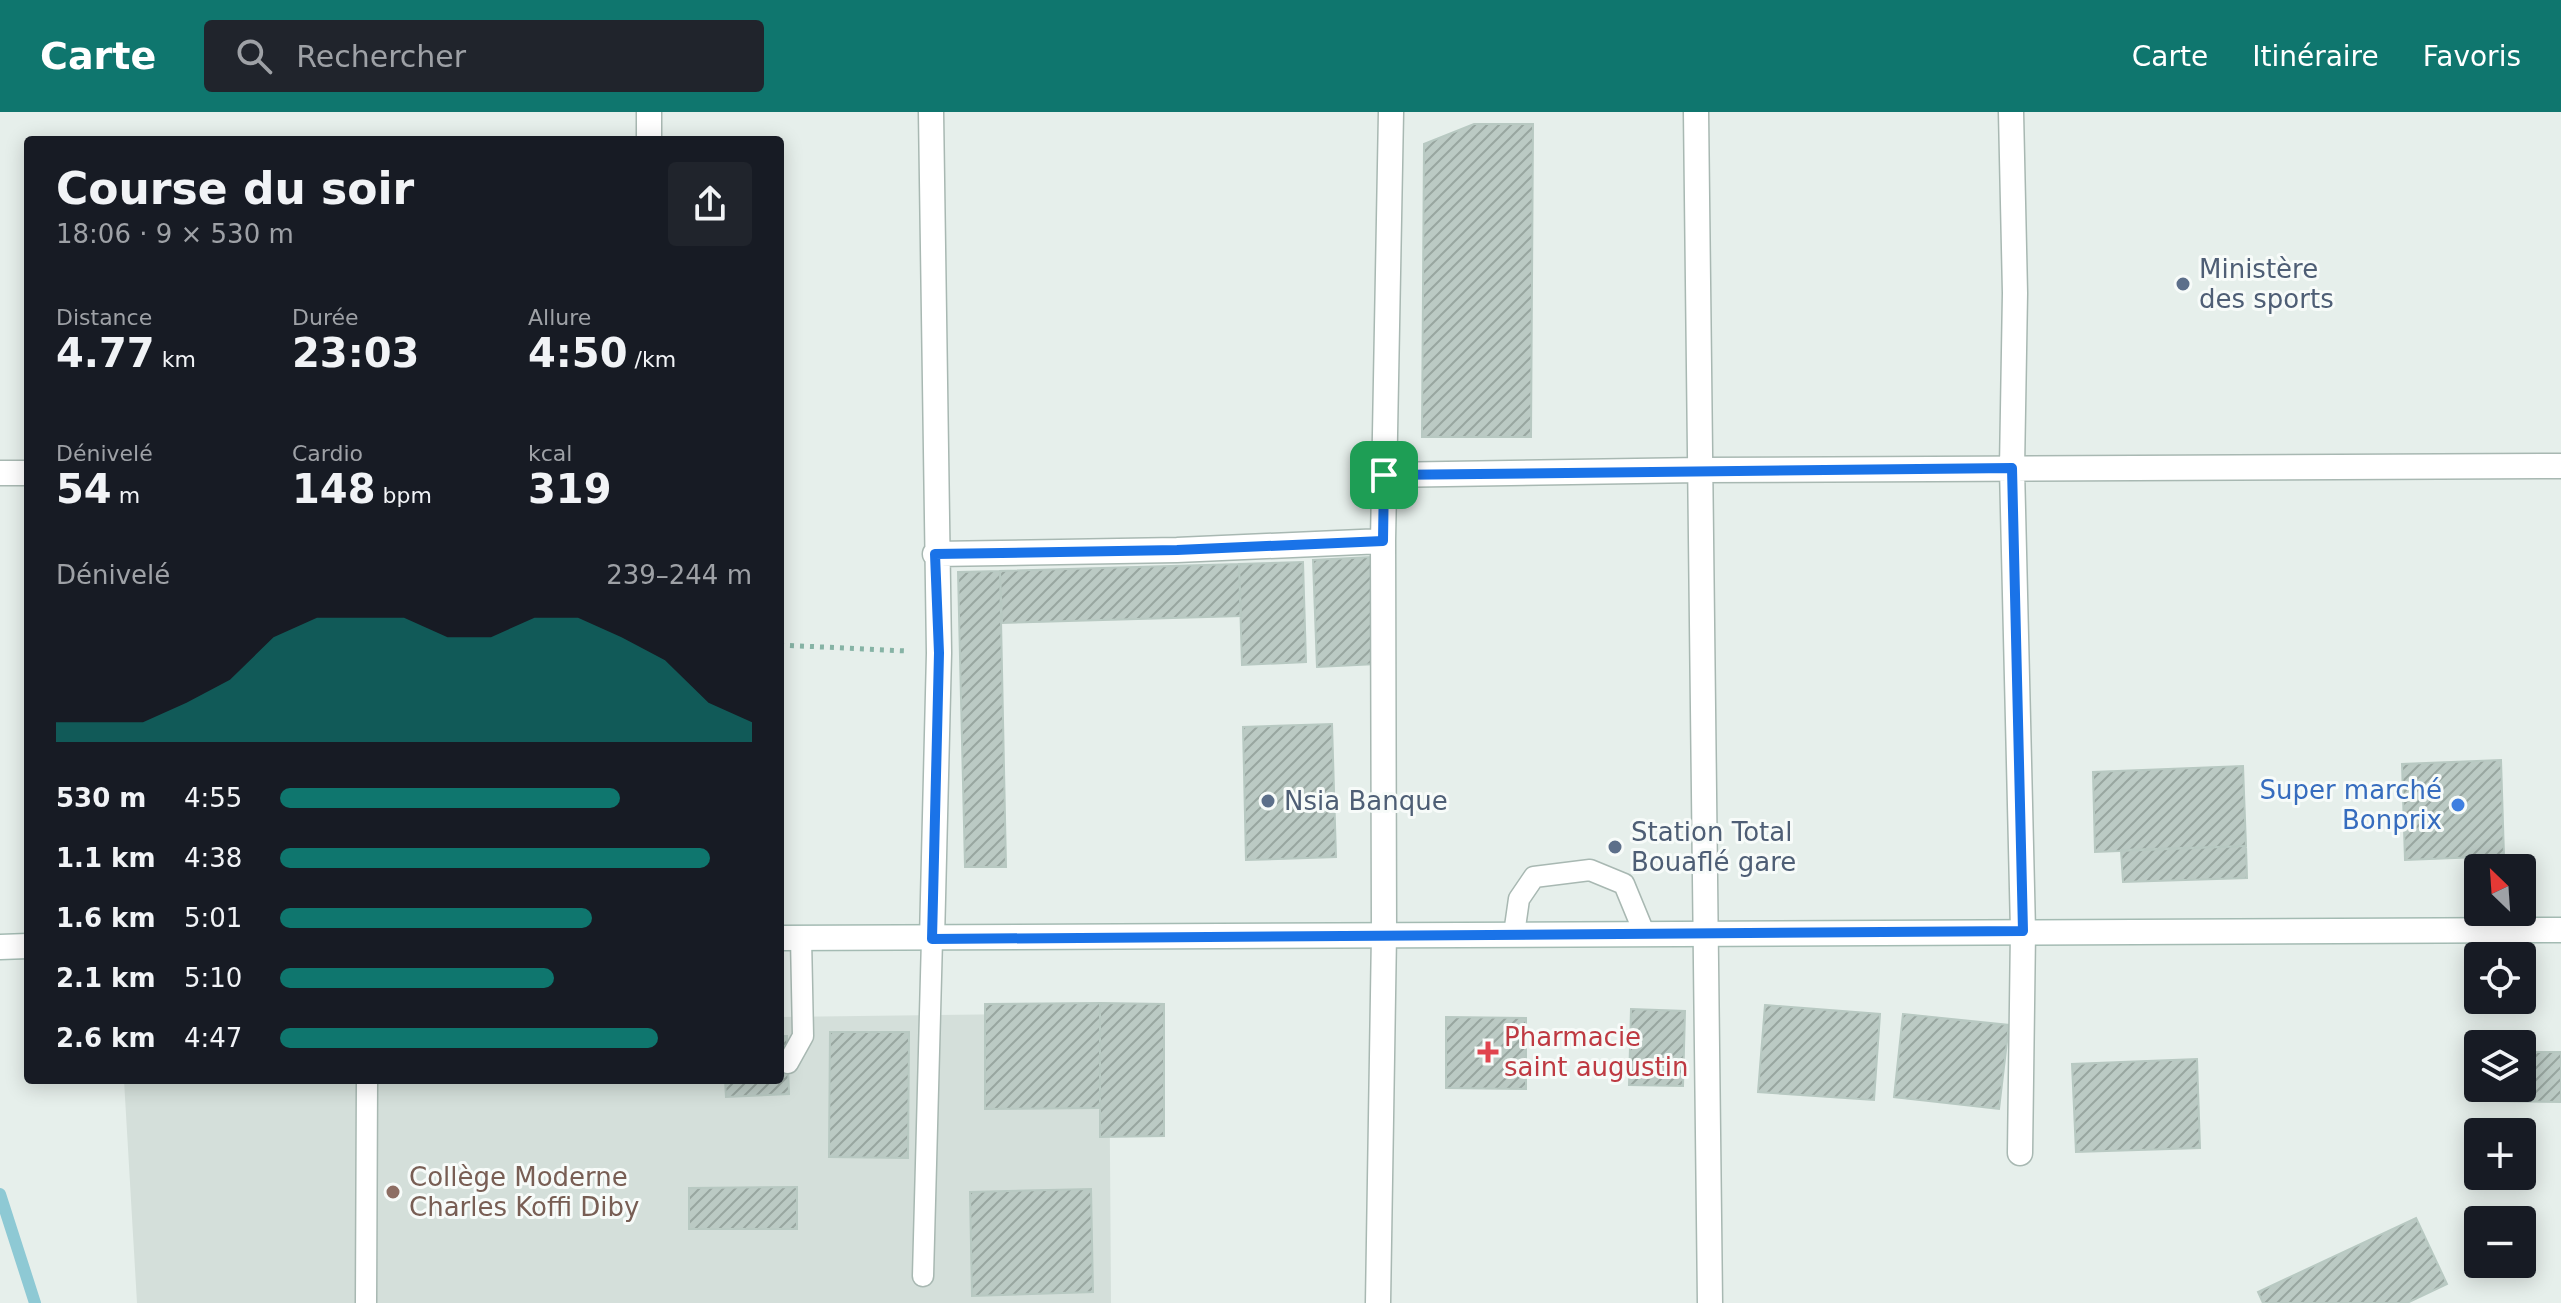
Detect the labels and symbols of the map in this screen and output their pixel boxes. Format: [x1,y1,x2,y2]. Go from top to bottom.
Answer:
place label: Ministère des sports [2199,254,2334,314]
marker: Ministère des sports [2174,275,2192,293]
pin [1350,441,1418,509]
place label: Super marché Bonprix [2259,775,2442,835]
place label: Nsia Banque [1284,786,1448,816]
marker: Nsia Banque [1259,792,1277,810]
marker: Super marché Bonprix [2449,796,2467,814]
place label: Station Total Bouaflé gare [1631,817,1796,877]
marker: Station Total Bouaflé gare [1606,838,1624,856]
north arrow [2464,854,2536,926]
place label: Pharmacie saint augustin [1504,1022,1688,1082]
marker: Pharmacie saint augustin [1479,1043,1497,1061]
place label: Collège Moderne Charles Koffi Diby [409,1162,639,1222]
marker: Collège Moderne Charles Koffi Diby [384,1183,402,1201]

